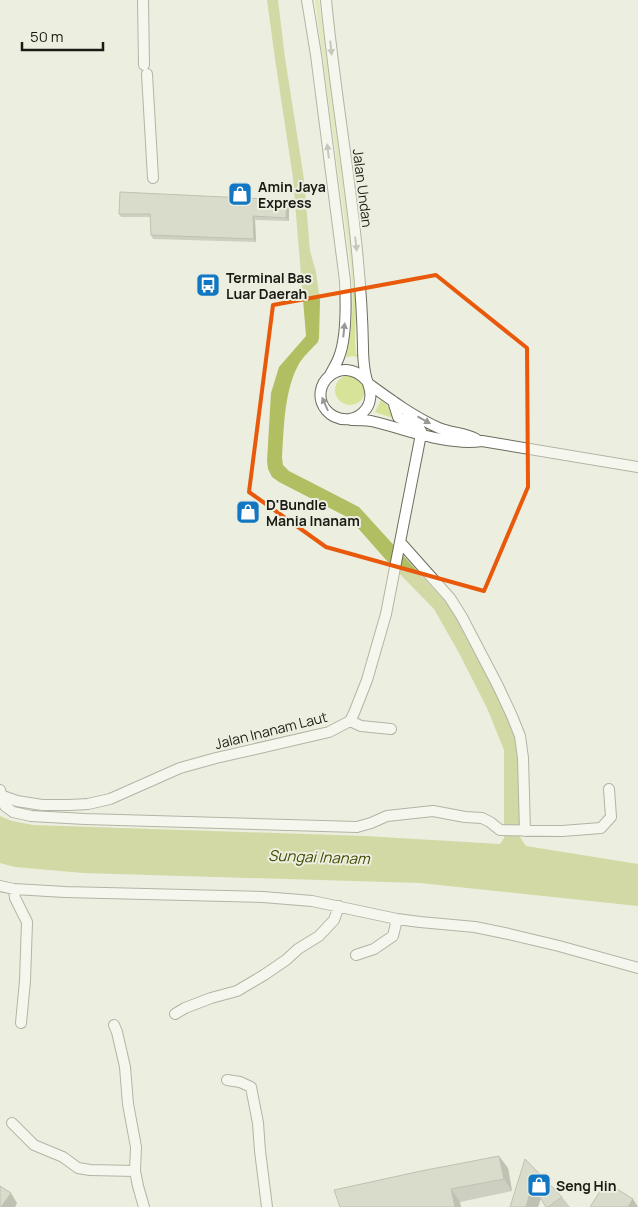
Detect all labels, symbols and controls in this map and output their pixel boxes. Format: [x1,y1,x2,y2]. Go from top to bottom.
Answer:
scale bar [22,20,104,52]
text: 50 m [30,26,64,47]
one-way arrow [327,41,335,57]
one-way arrow [324,142,332,158]
street label: Jalan Undan [349,148,377,228]
place label: Amin Jaya Express [258,177,326,212]
shop icon: Amin Jaya Express [227,181,253,207]
one-way arrow [352,237,360,253]
place label: Terminal Bas Luar Daerah [226,268,312,303]
bus stop icon: Terminal Bas Luar Daerah [195,272,221,298]
one-way arrow [340,321,348,337]
one-way arrow [320,396,329,411]
one-way arrow [417,416,432,424]
place label: D'Bundle Mania Inanam [266,495,360,530]
shop icon: D'Bundle Mania Inanam [235,499,261,525]
street label: Jalan Inanam Laut [213,707,330,753]
water label: Sungai Inanam [268,845,371,869]
shop icon: Seng Hin [526,1172,552,1198]
place label: Seng Hin [556,1176,616,1195]

